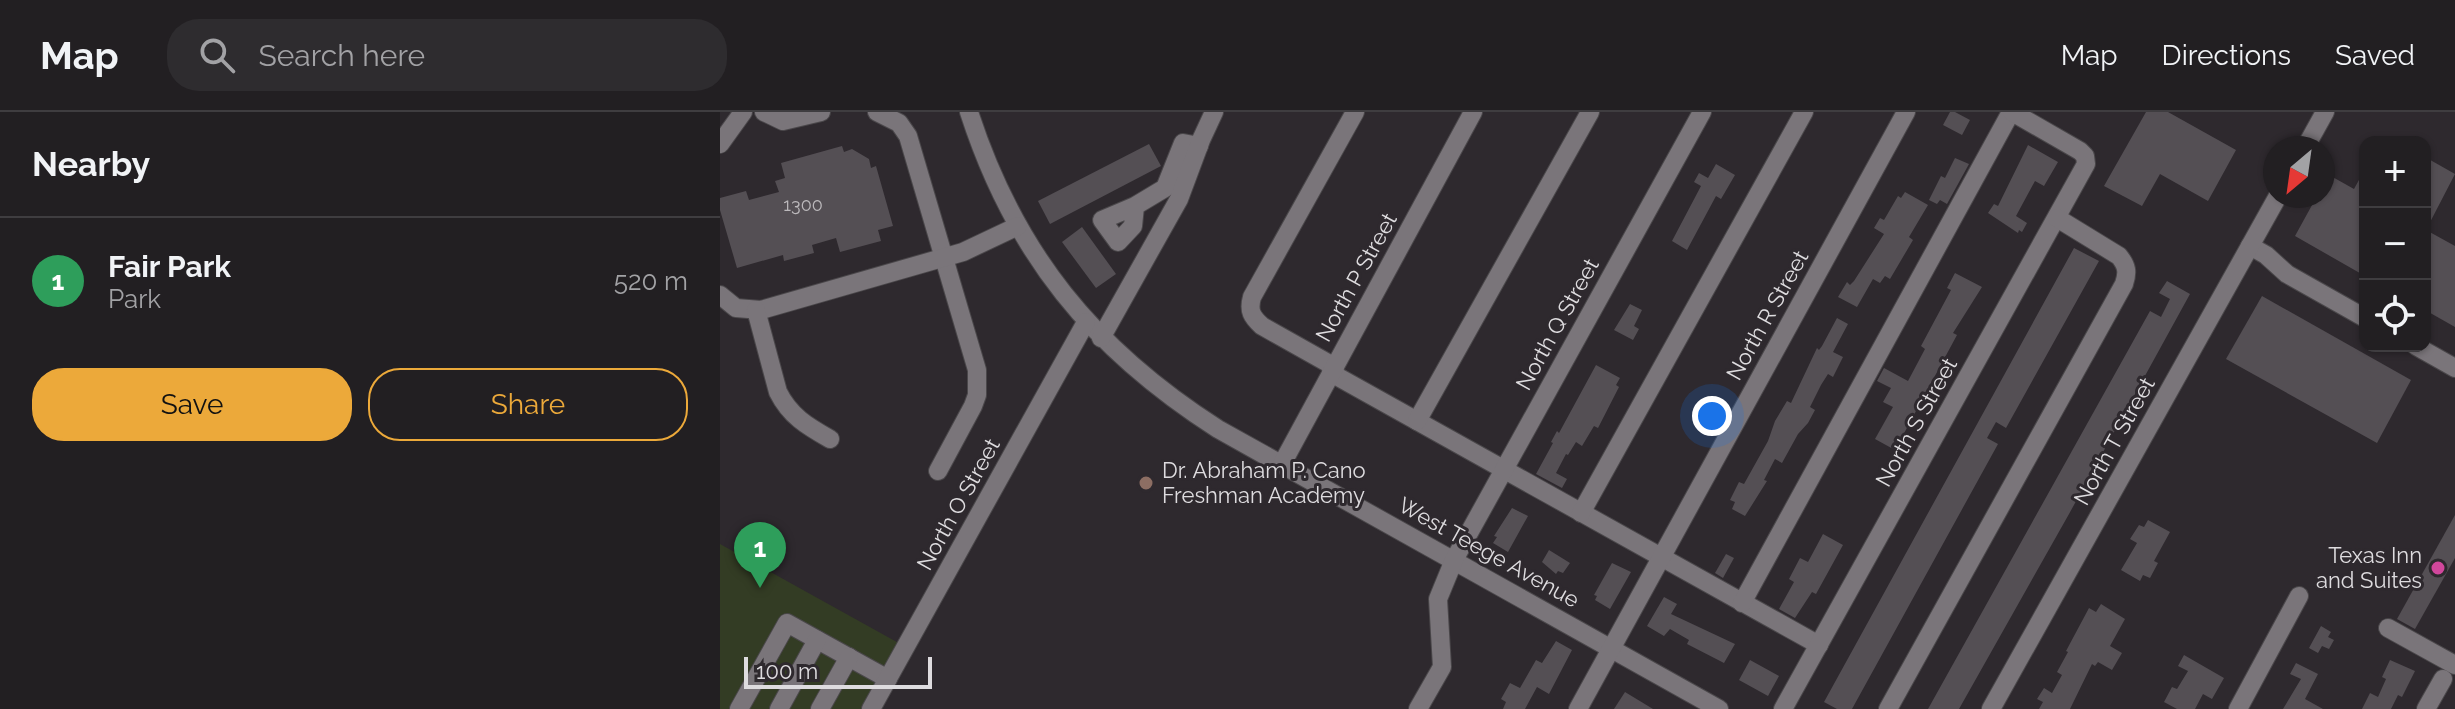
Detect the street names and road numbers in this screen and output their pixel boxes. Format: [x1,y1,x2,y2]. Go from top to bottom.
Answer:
street label: North P Street [1310,208,1402,346]
street label: North R Street [1721,245,1814,384]
street label: North Q Street [1510,253,1604,394]
street label: North S Street [1870,352,1962,491]
street label: North T Street [2068,372,2160,509]
street label: North O Street [911,433,1005,574]
street label: West Teege Avenue [1394,491,1584,613]

